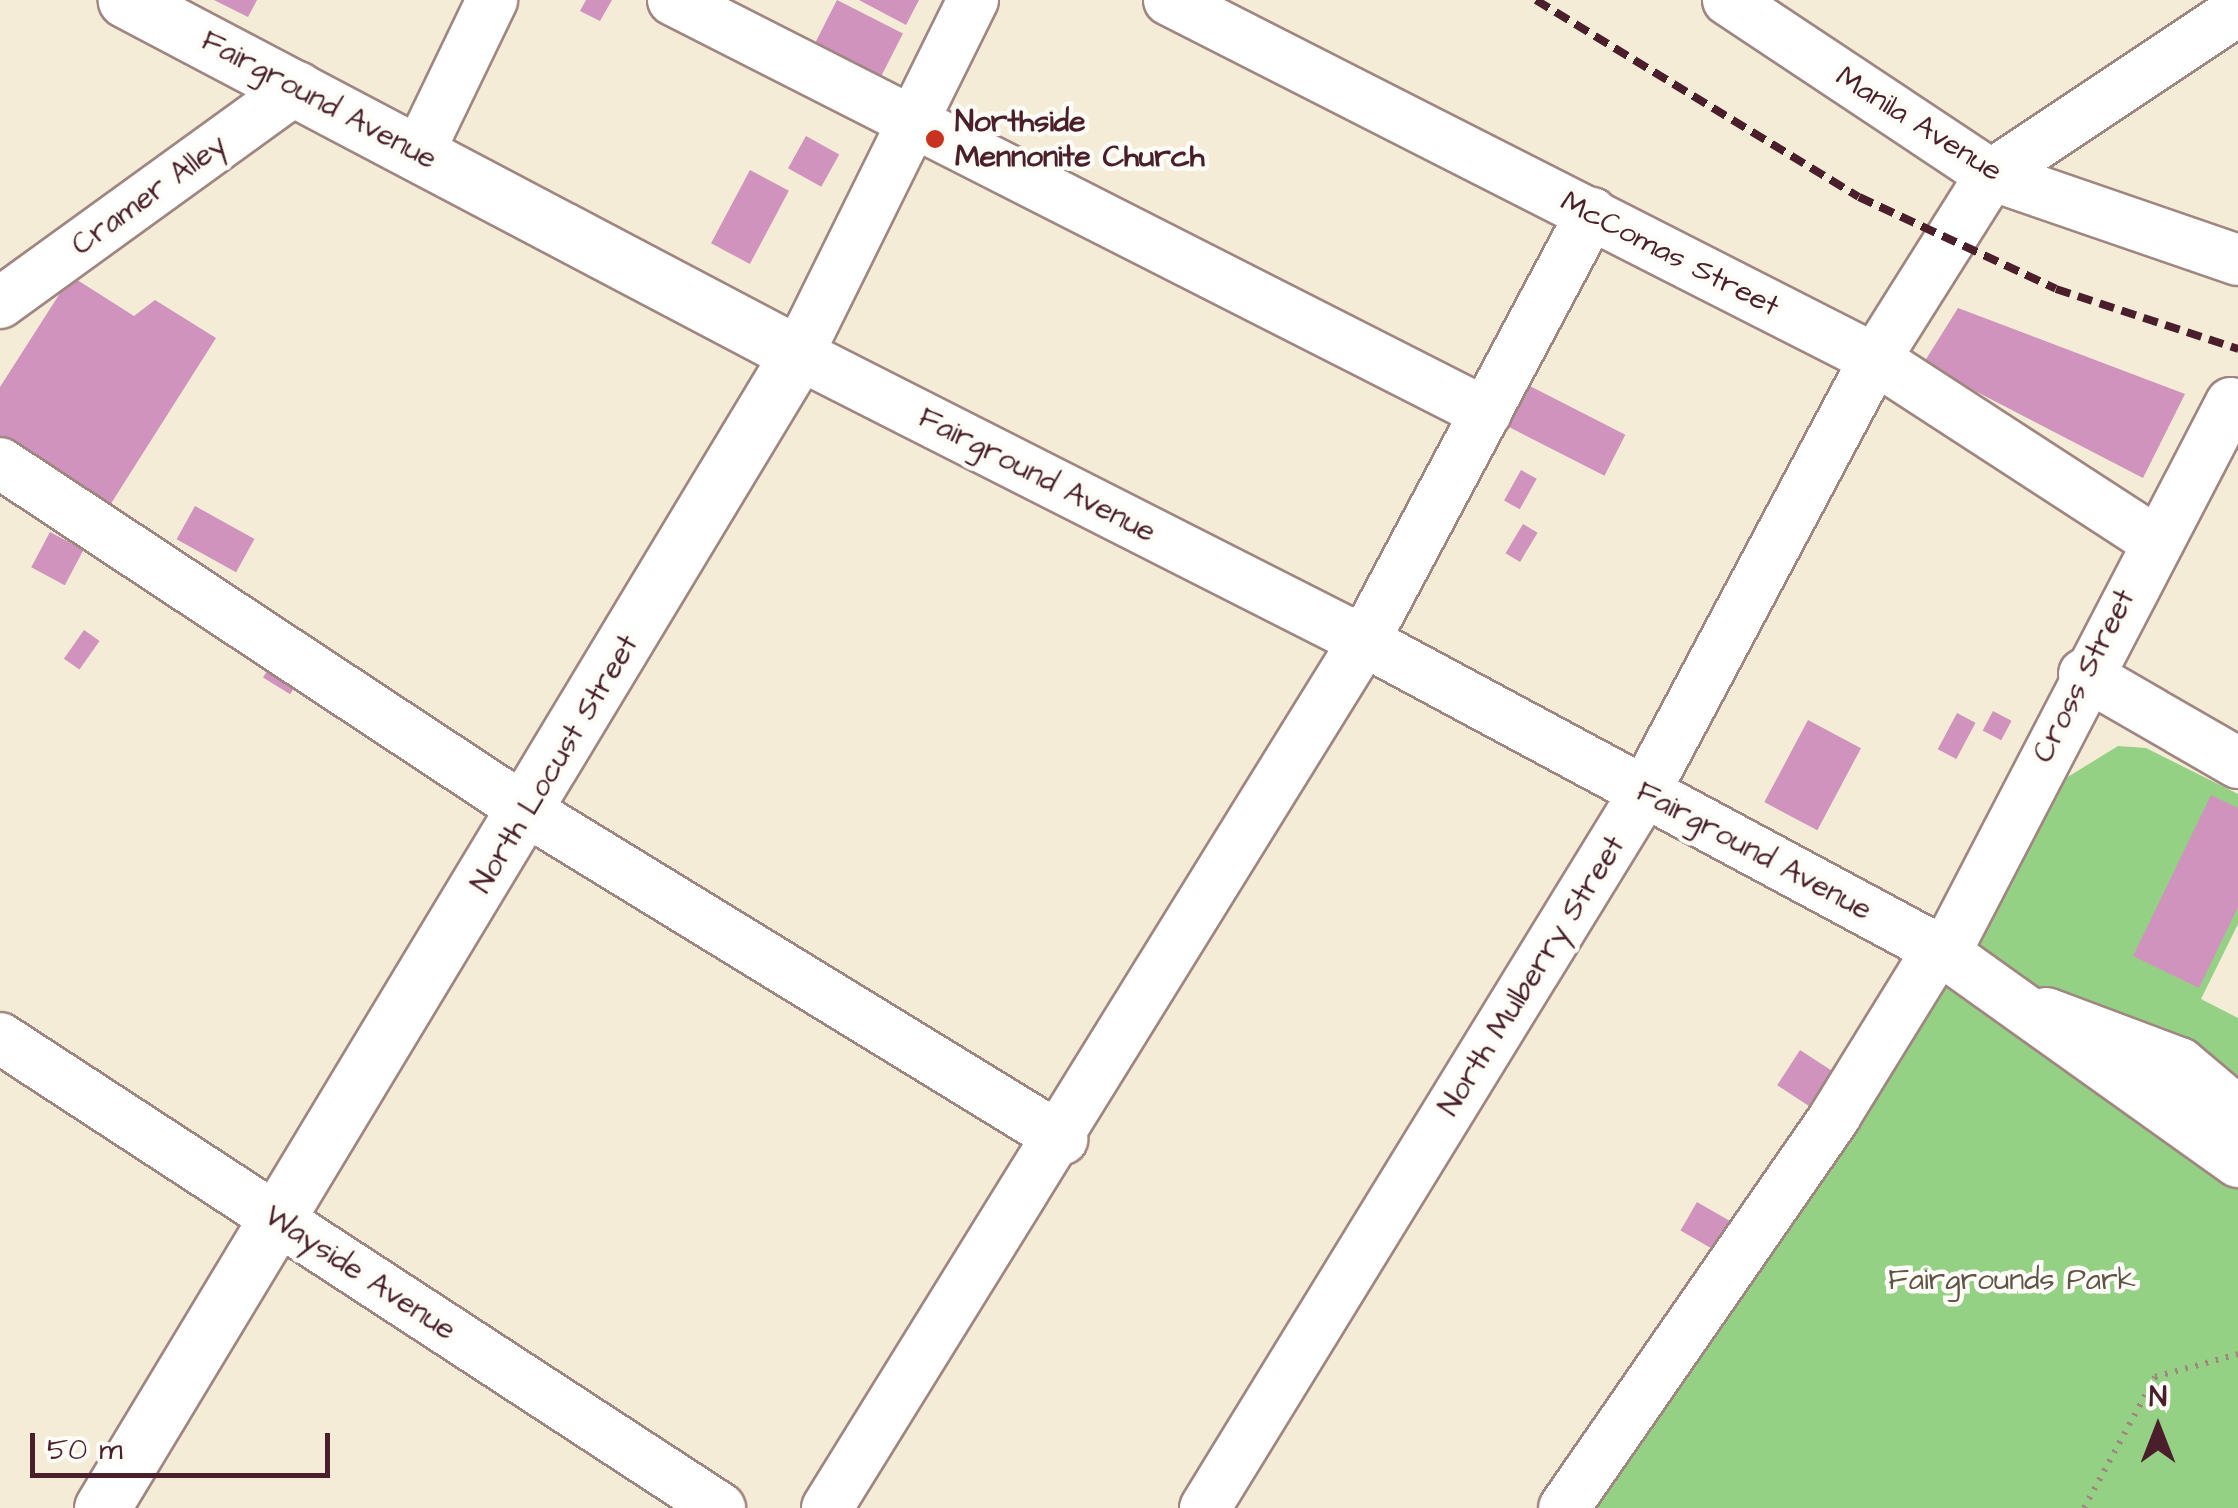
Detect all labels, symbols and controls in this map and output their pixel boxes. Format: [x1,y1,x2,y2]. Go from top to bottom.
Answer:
street label: Fairground Avenue [195,23,443,177]
street label: Manila Avenue [1829,59,2009,189]
place label: Northside Mennonite Church [955,104,1205,174]
street label: Cramer Alley [65,127,233,263]
marker: Northside Mennonite Church [924,128,946,150]
street label: McComas Street [1555,183,1785,325]
street label: Fairground Avenue [912,400,1162,550]
street label: Cross Street [2025,583,2143,769]
street label: North Locust Street [464,628,646,900]
street label: Fairground Avenue [1630,774,1878,928]
street label: North Mulberry Street [1431,829,1633,1123]
street label: Wayside Avenue [258,1198,462,1348]
park label: Fairgrounds Park [1888,1262,2136,1298]
north arrow [2108,1378,2208,1478]
text: N [2149,1378,2167,1417]
scale bar [35,1413,335,1475]
text: 50 m [47,1429,123,1471]

